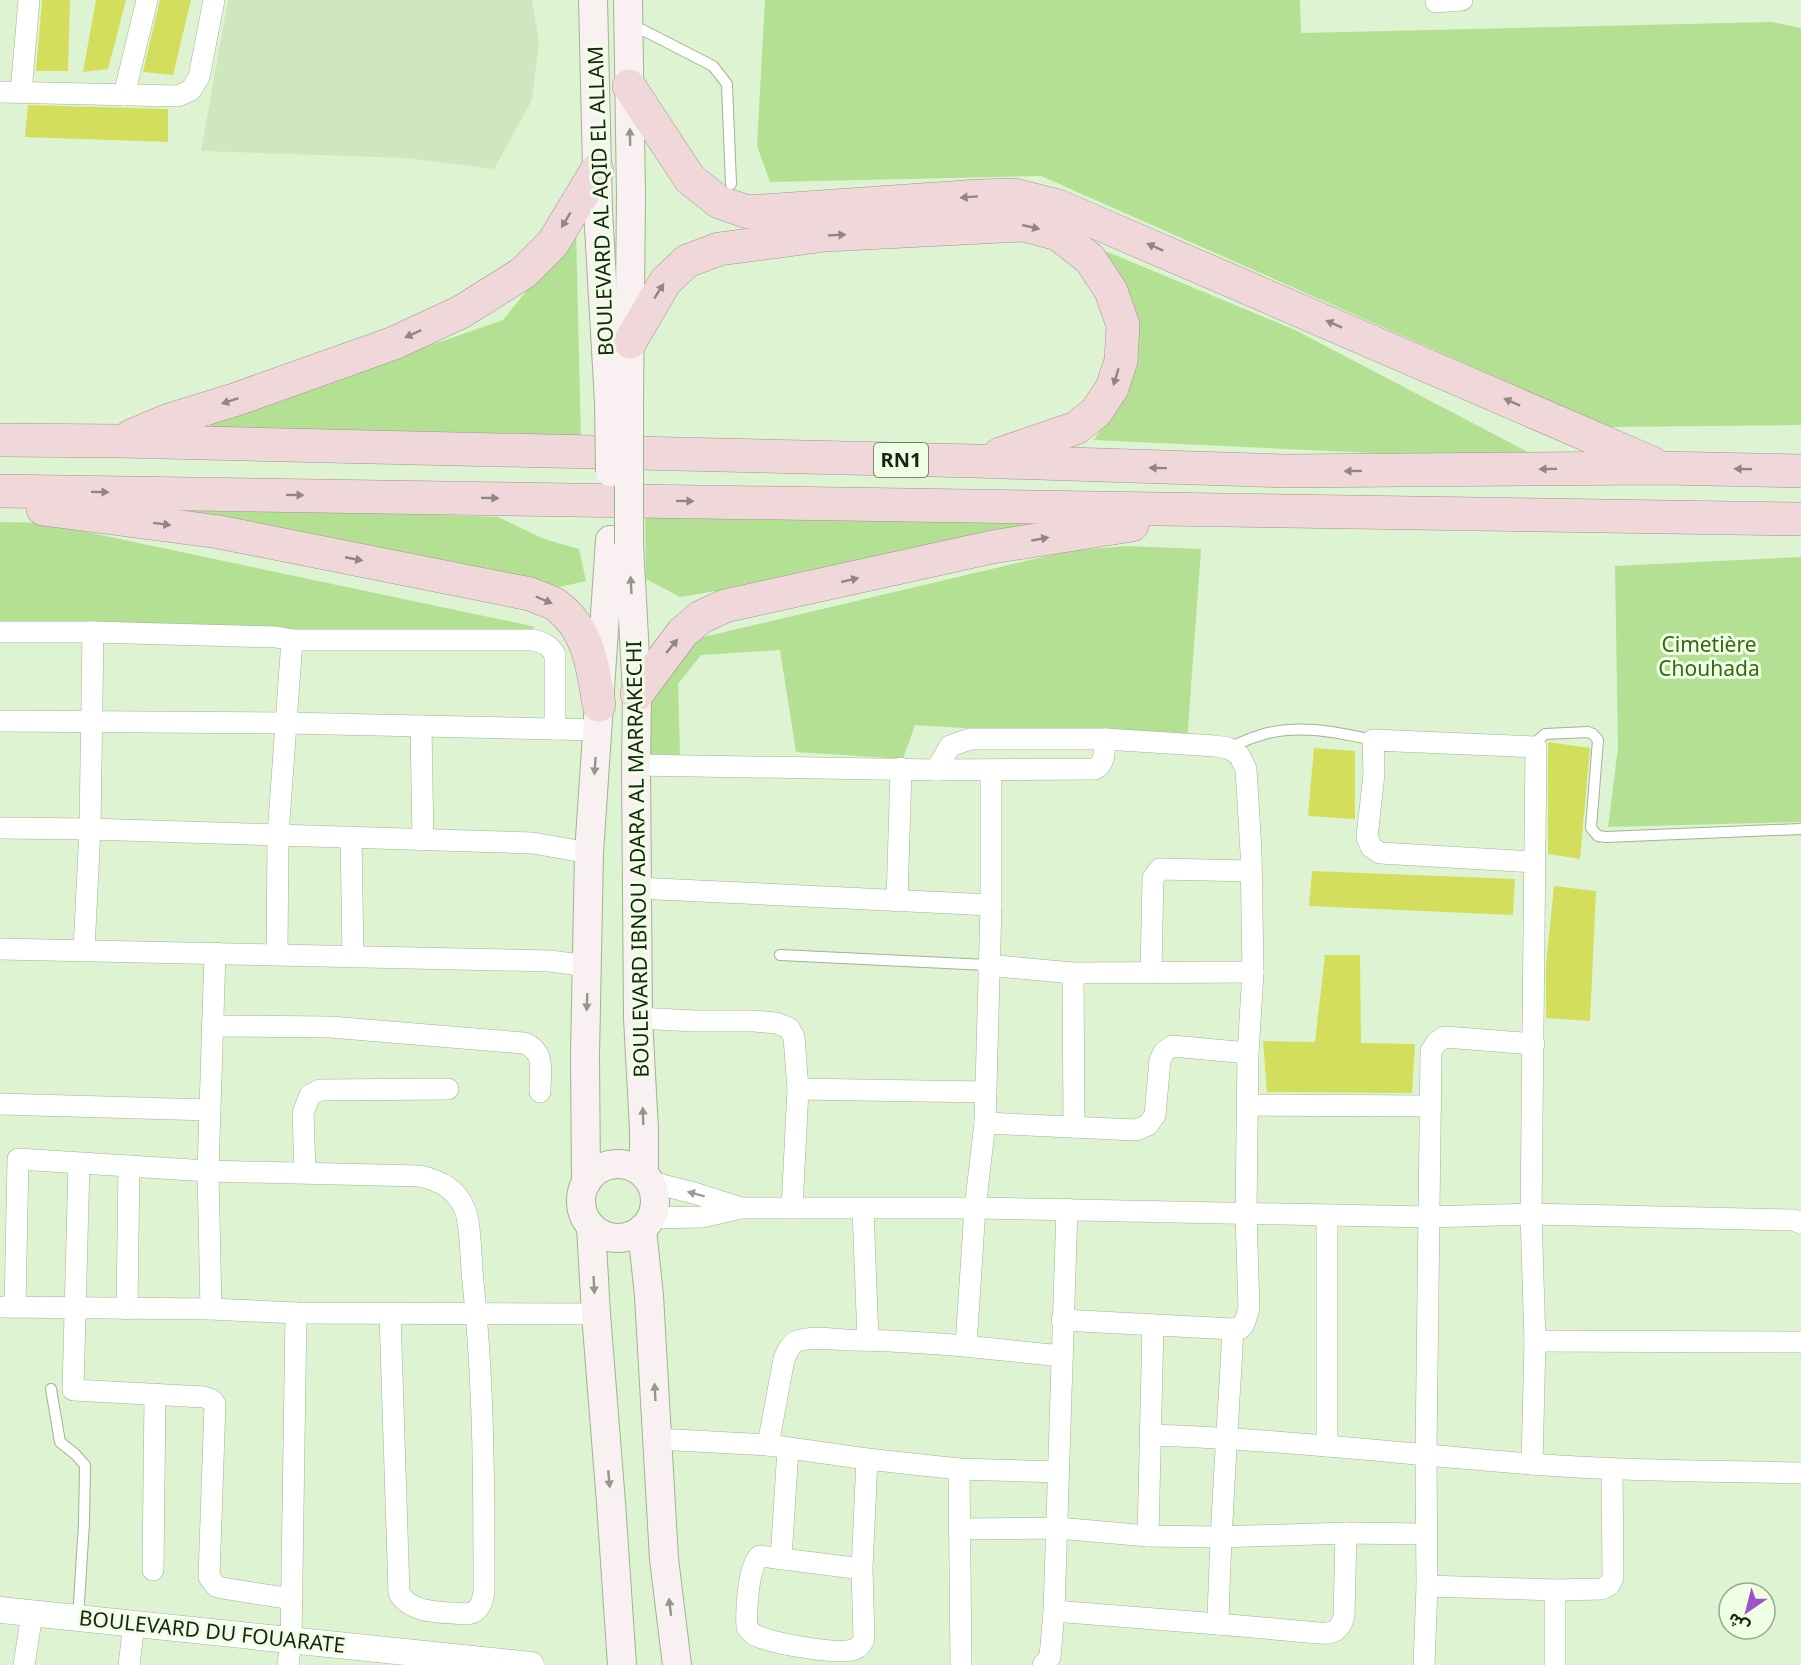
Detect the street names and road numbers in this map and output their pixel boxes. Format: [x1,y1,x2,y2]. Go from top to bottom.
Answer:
street label: BOULEVARD AL AQID EL ALLAM [581,45,619,357]
road number: RN1 [874,443,928,477]
street label: BOULEVARD IBNOU ADARA AL MARRAKECHI [619,640,655,1078]
street label: BOULEVARD DU FOUARATE [78,1603,347,1659]

